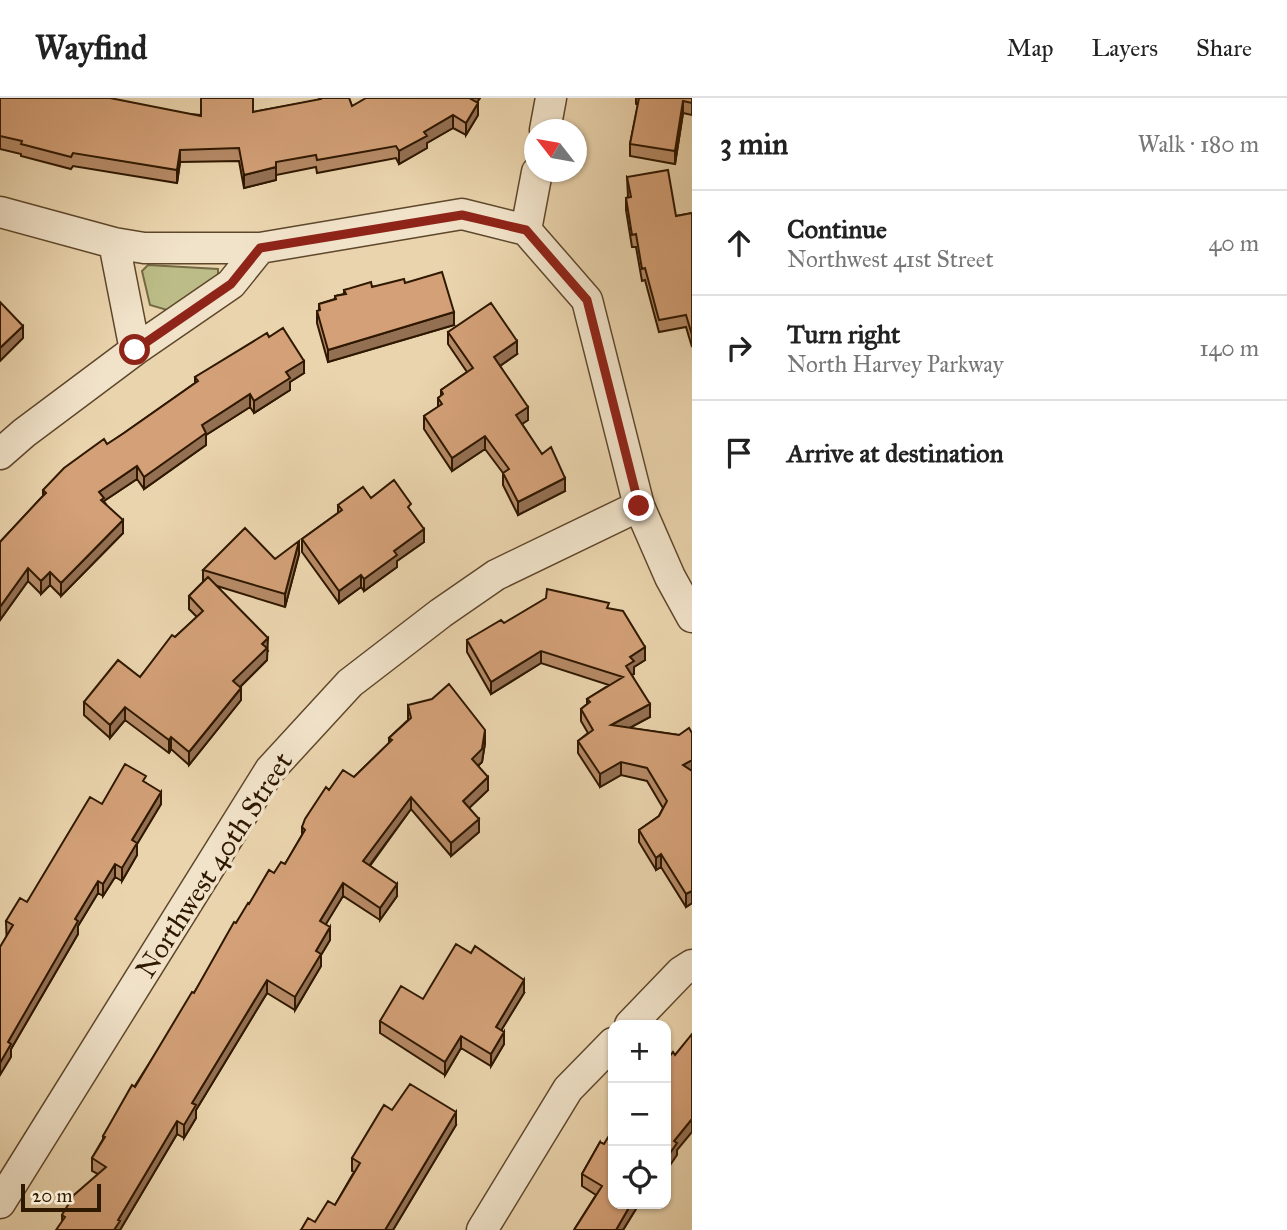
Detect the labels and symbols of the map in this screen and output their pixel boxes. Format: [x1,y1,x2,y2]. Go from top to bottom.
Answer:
north arrow [524,119,587,182]
route start [119,334,150,365]
route end [623,490,654,521]
street label: Northwest 40th Street [128,746,300,984]
scale bar [21,1181,102,1213]

